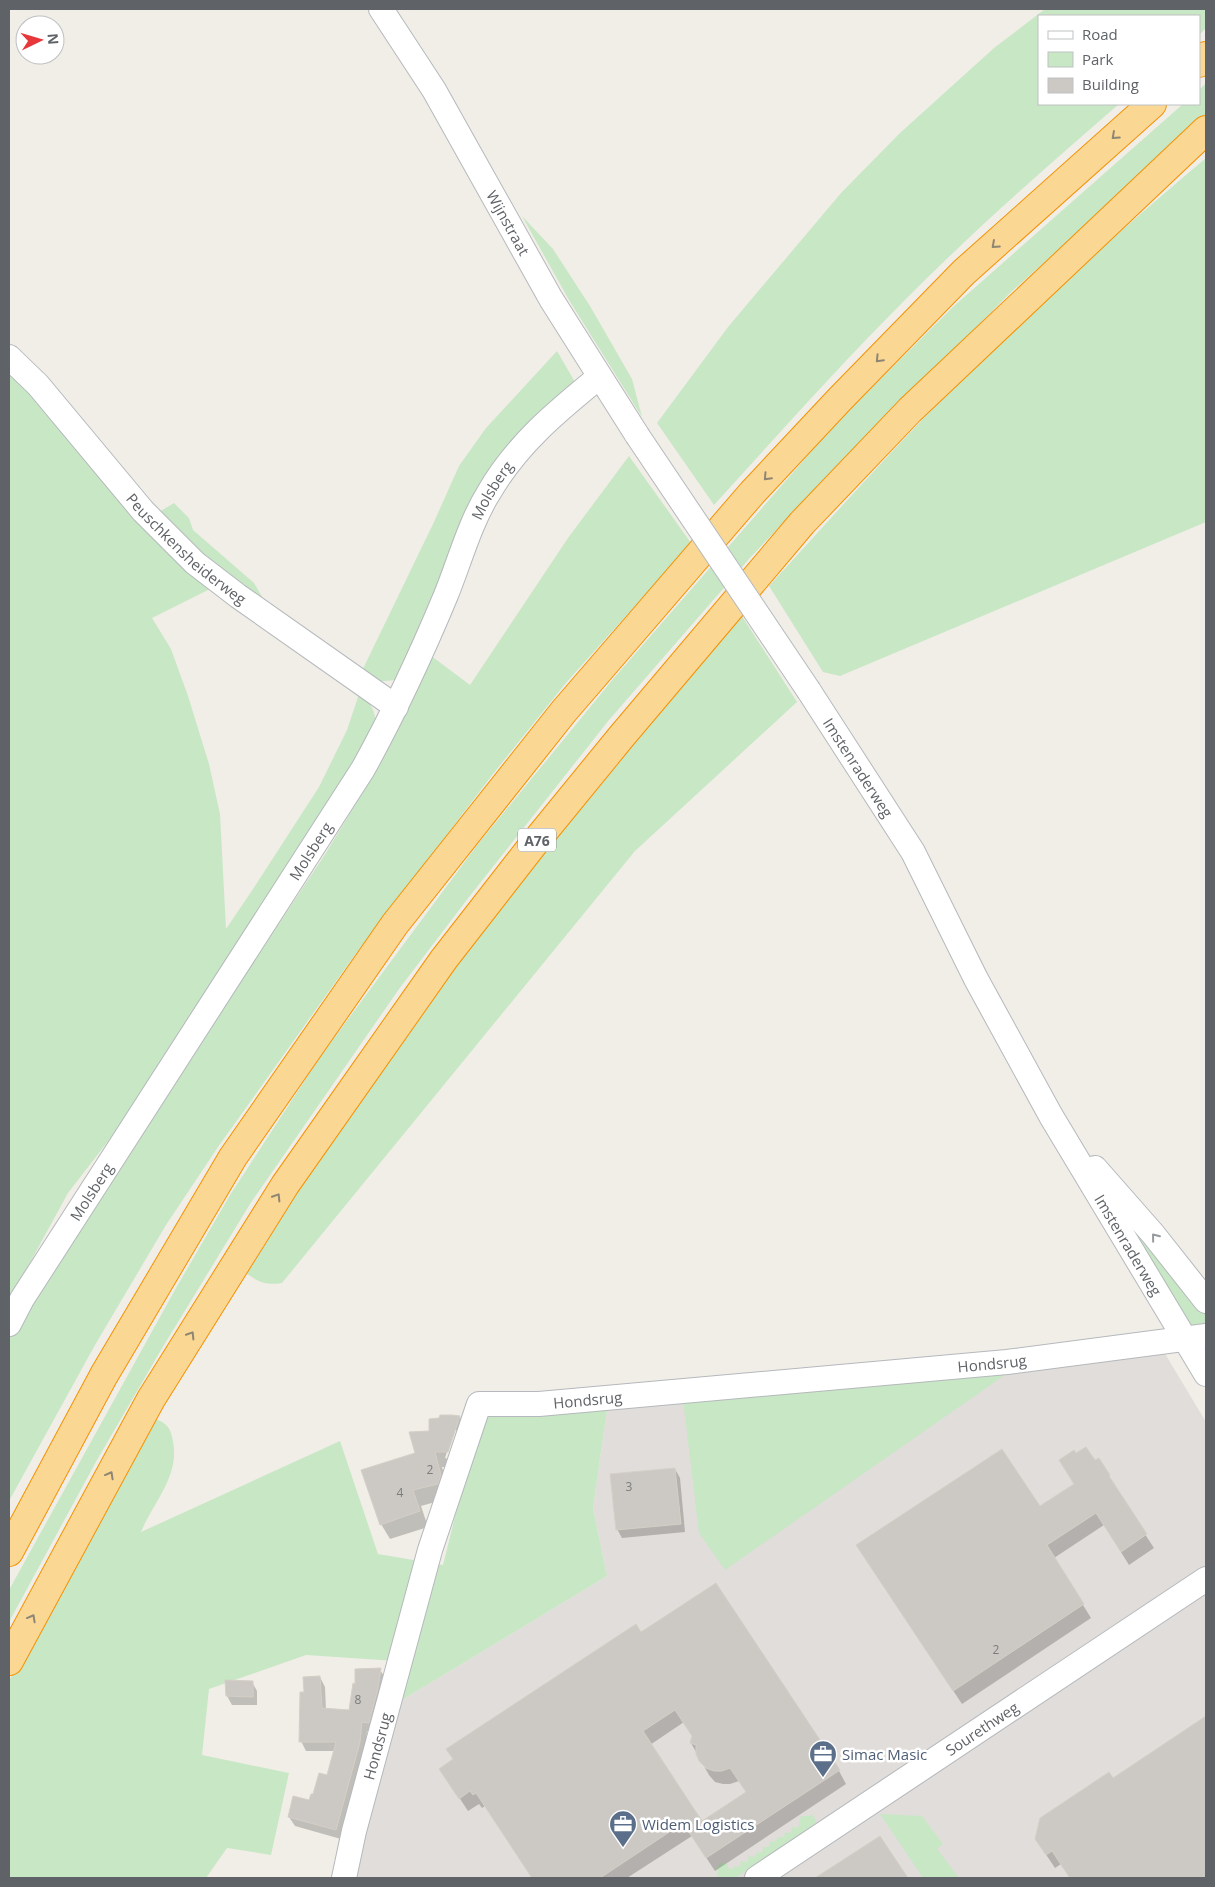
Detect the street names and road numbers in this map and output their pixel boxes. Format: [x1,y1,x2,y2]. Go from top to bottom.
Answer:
street label: Wijnstraat [482,187,535,259]
street label: Molsberg [466,456,517,523]
street label: Peuschkensheiderweg [122,489,250,609]
street label: Imstenraderweg [819,714,898,821]
street label: Molsberg [284,818,336,884]
road number: A76 [518,828,556,852]
street label: Molsberg [65,1159,117,1224]
street label: Imstenraderweg [1090,1191,1167,1299]
street label: Hondsrug [957,1350,1028,1376]
street label: Hondsrug [552,1387,623,1413]
street label: Sourethweg [941,1697,1022,1760]
street label: Hondsrug [358,1710,396,1782]

